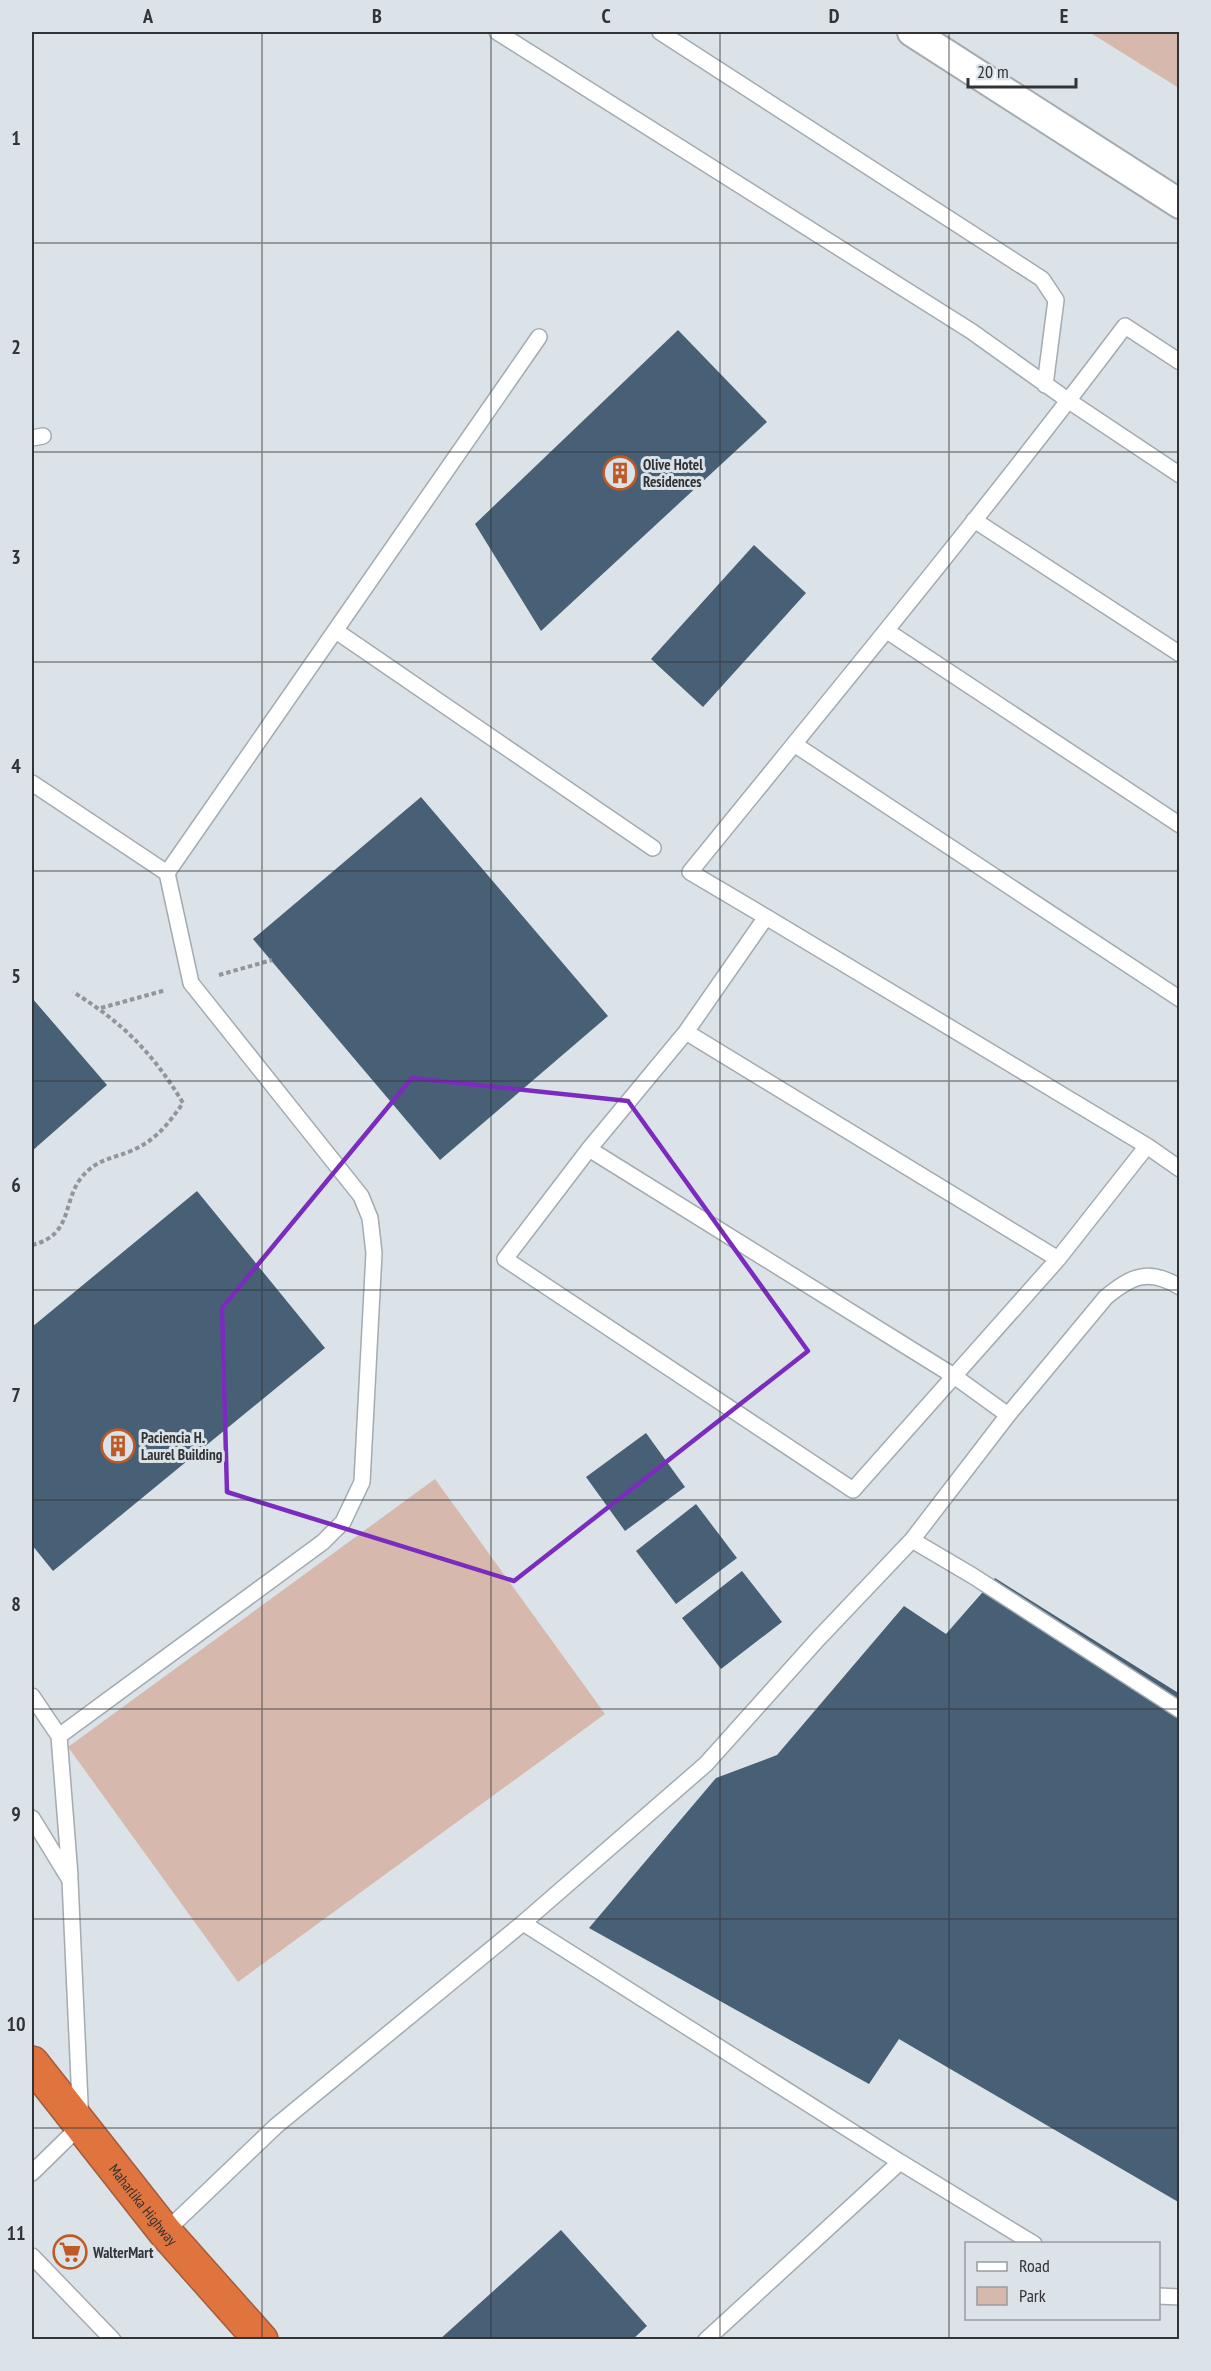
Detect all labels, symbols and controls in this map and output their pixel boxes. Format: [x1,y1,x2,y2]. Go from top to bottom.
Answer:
text: A [142,3,154,29]
text: B [372,3,382,29]
text: C [601,3,611,29]
text: D [829,3,840,29]
text: E [1060,3,1068,29]
scale bar [968,51,1076,89]
text: 20 m [977,60,1009,83]
text: 1 [11,125,21,151]
text: 2 [11,334,21,360]
building icon: Olive Hotel Residences [602,455,638,491]
place label: Olive Hotel Residences [643,455,703,491]
text: 3 [11,544,21,570]
text: 4 [11,753,21,779]
text: 5 [11,963,21,989]
text: 6 [11,1172,21,1198]
text: 7 [11,1382,21,1408]
building icon: Paciencia H. Laurel Building [100,1428,136,1464]
place label: Paciencia H. Laurel Building [141,1428,223,1464]
text: 8 [11,1591,21,1617]
text: 9 [11,1801,21,1827]
text: 10 [6,2011,26,2037]
street label: Maharlika Highway [105,2160,182,2249]
text: 11 [6,2220,26,2246]
supermarket icon: WalterMart [52,2234,88,2270]
legend [965,2242,1160,2320]
place label: WalterMart [92,2243,154,2262]
text: Road [1019,2254,1050,2277]
text: Park [1019,2284,1046,2307]

